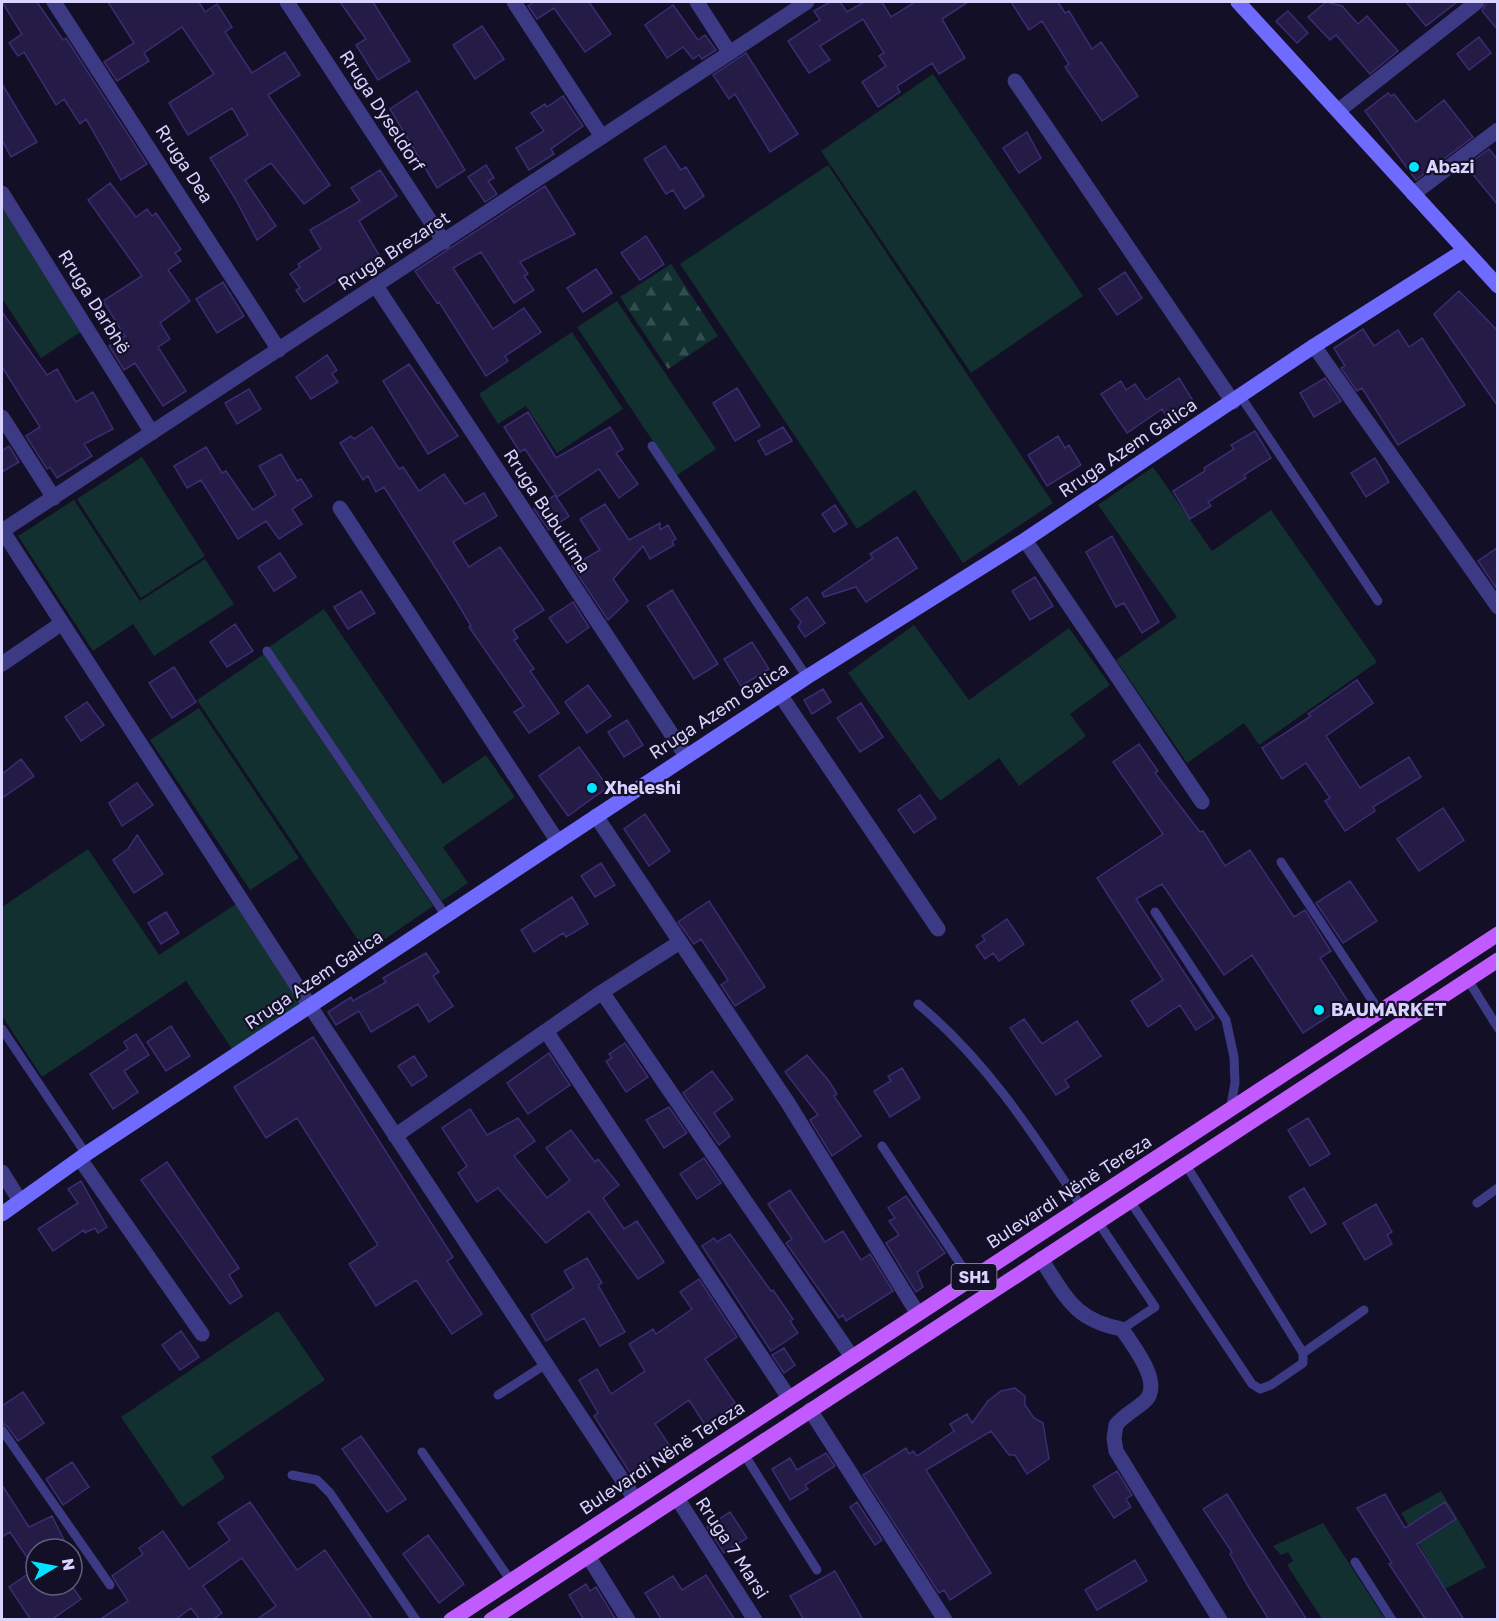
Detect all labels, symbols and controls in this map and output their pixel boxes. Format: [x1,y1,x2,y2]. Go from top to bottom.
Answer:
street label: Rruga Dyseldorf [336,46,430,175]
street label: Rruga Dea [151,120,218,207]
place label: Abazi [1426,155,1474,177]
marker: Abazi [1407,160,1421,174]
street label: Rruga Brezaret [333,206,454,295]
street label: Rruga Darbhë [54,245,136,357]
street label: Rruga Azem Galica [1054,393,1201,501]
street label: Rruga Bubullima [500,444,596,577]
street label: Rruga Azem Galica [645,657,792,763]
place label: Xheleshi [604,776,681,798]
marker: Xheleshi [585,781,599,795]
street label: Rruga Azem Galica [240,925,387,1033]
place label: BAUMARKET [1331,998,1447,1020]
marker: BAUMARKET [1312,1003,1326,1017]
street label: Bulevardi Nënë Tereza [982,1130,1155,1253]
road number: SH1 [952,1264,996,1290]
street label: Bulevardi Nënë Tereza [575,1396,748,1519]
street label: Rruga 7 Marsi [692,1492,774,1602]
north arrow [24,1537,84,1597]
text: N [58,1557,80,1572]

